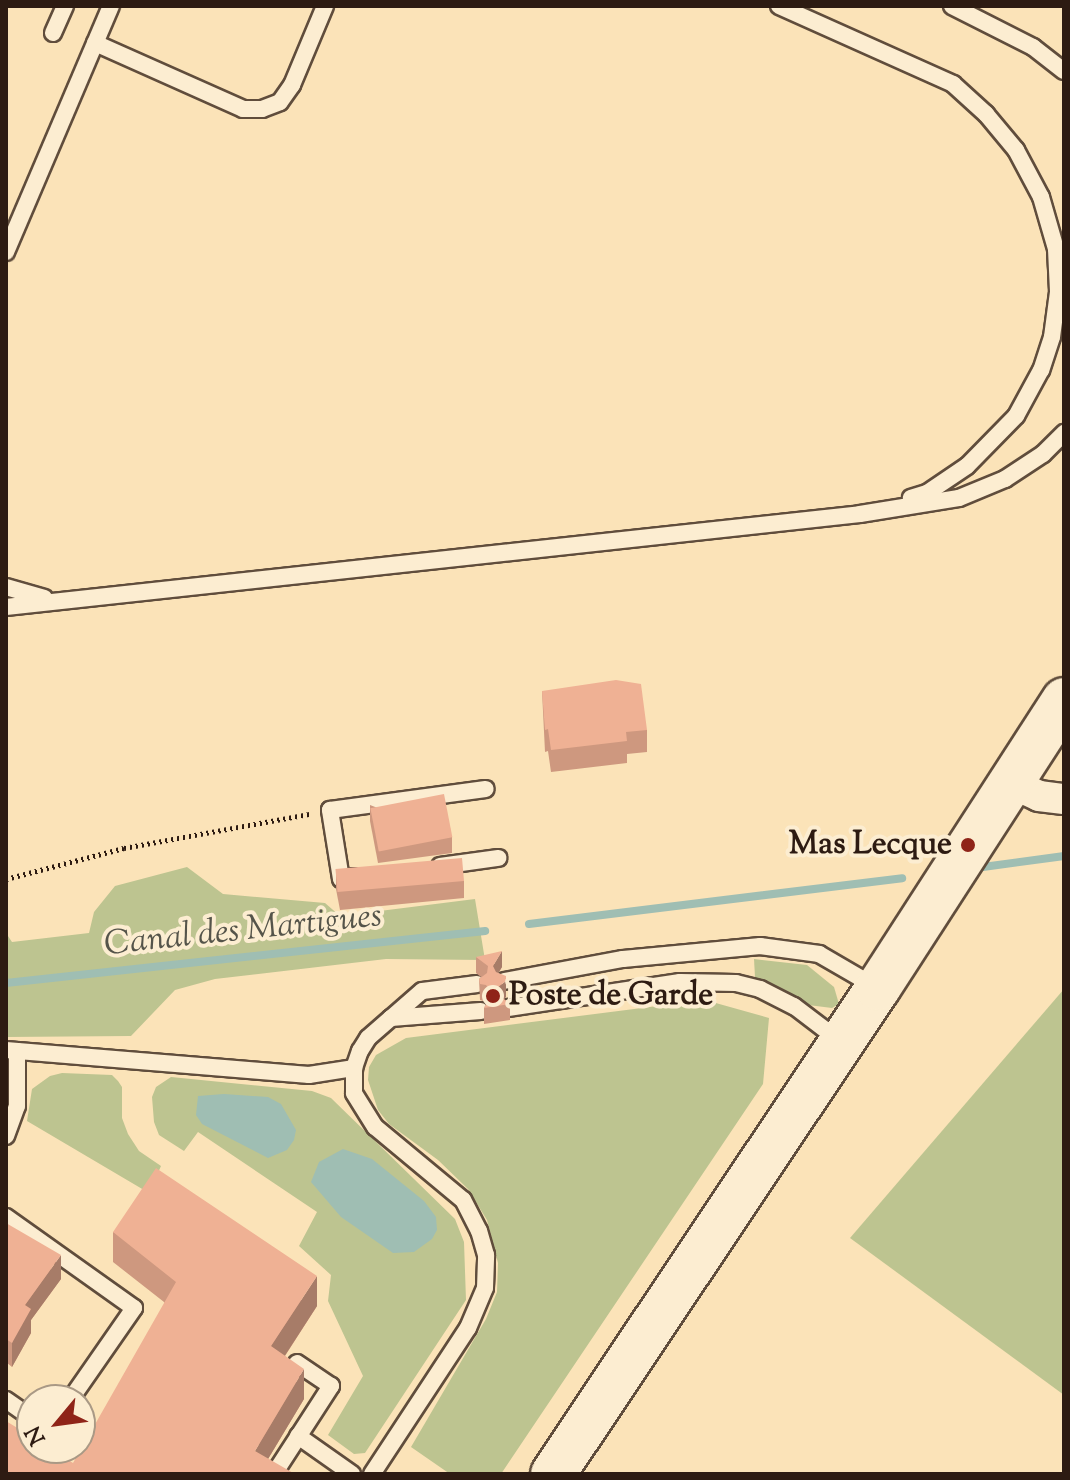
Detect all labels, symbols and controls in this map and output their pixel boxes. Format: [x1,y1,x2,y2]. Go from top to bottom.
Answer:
place label: Mas Lecque [789,826,952,864]
marker: Mas Lecque [959,836,977,854]
water label: Canal des Martigues [102,896,384,966]
place label: Poste de Garde [509,977,713,1015]
marker: Poste de Garde [484,987,502,1005]
north arrow [16,1384,96,1464]
text: N [19,1419,55,1450]

